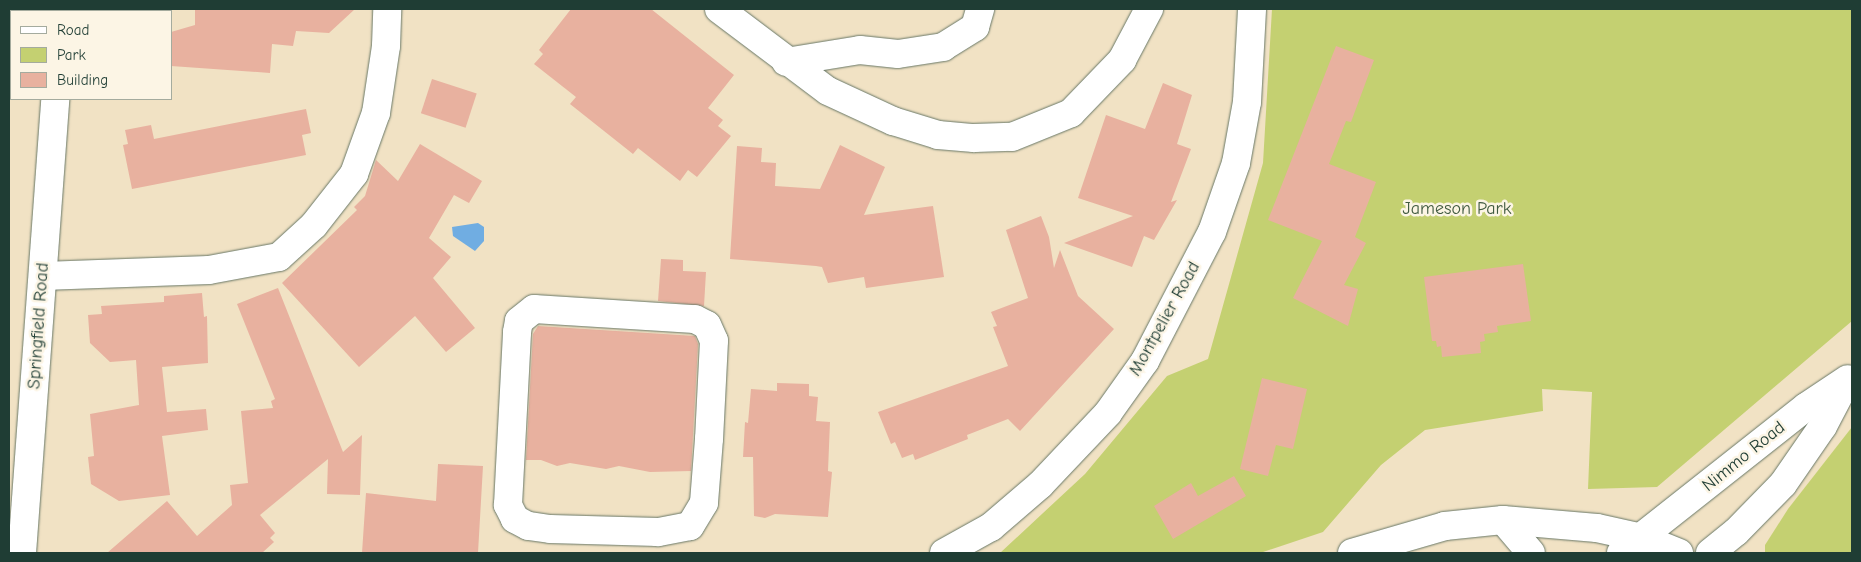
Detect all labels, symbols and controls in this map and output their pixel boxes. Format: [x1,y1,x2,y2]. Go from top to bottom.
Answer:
legend [10,10,172,100]
text: Road [57,21,89,39]
text: Park [57,46,86,64]
text: Building [57,71,108,89]
park label: Jameson Park [1403,198,1511,220]
street label: Montpelier Road [1125,258,1205,380]
street label: Springfield Road [24,262,54,390]
street label: Nimmo Road [1698,417,1790,497]

